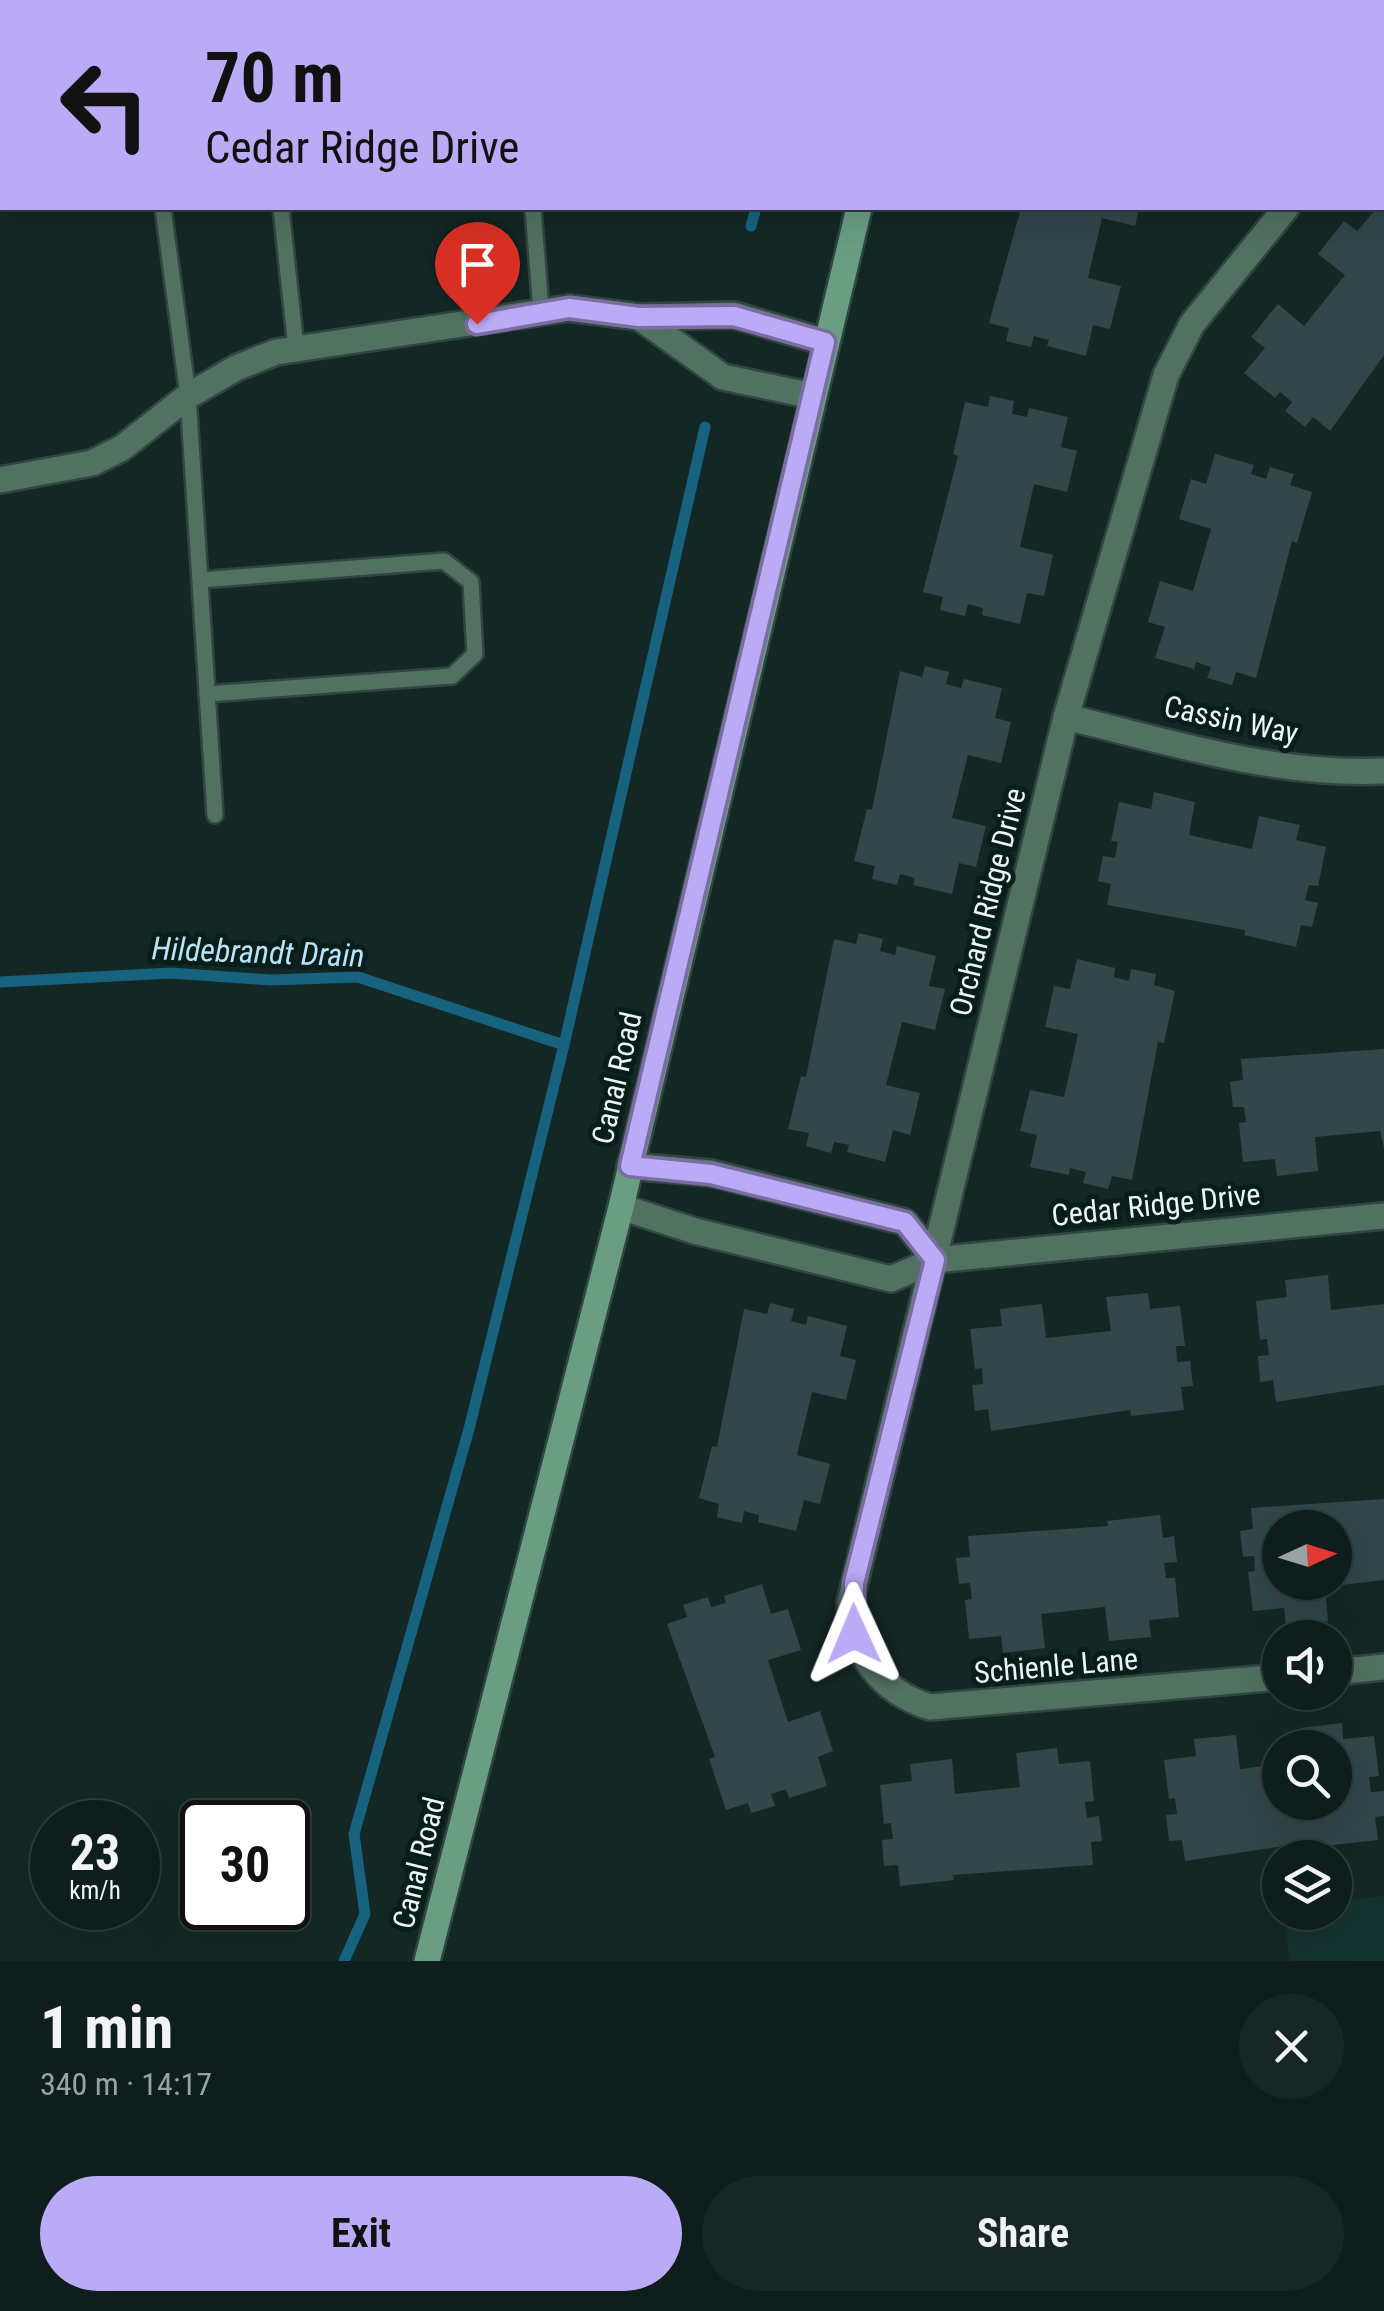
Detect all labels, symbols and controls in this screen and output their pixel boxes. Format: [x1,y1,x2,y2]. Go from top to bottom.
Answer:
text: 70 m [205,37,344,119]
icon: left [40,40,170,170]
text: Cedar Ridge Drive [205,121,519,174]
pin [435,222,520,325]
icon: arrive [450,237,505,292]
street label: Cassin Way [1161,688,1301,751]
street label: Orchard Ridge Drive [942,784,1033,1019]
water label: Hildebrandt Drain [151,929,365,975]
street label: Canal Road [584,1009,649,1147]
street label: Cedar Ridge Drive [1050,1176,1262,1233]
north arrow [1262,1510,1352,1600]
map controls [1262,1510,1352,1930]
position arrow [802,1582,906,1686]
button: sound [1262,1620,1352,1710]
street label: Schienle Lane [973,1641,1139,1690]
button: search [1262,1730,1352,1820]
street label: Canal Road [385,1793,452,1932]
speed limit sign: 30 [180,1800,310,1930]
text: 23 [70,1824,120,1882]
button: layers [1262,1840,1352,1930]
text: km/h [69,1876,121,1905]
text: 1 min [40,1992,173,2063]
button: close [1239,1994,1344,2099]
text: 340 m · 14:17 [40,2065,212,2103]
button: Exit [40,2176,682,2291]
button: Share [702,2176,1344,2291]

